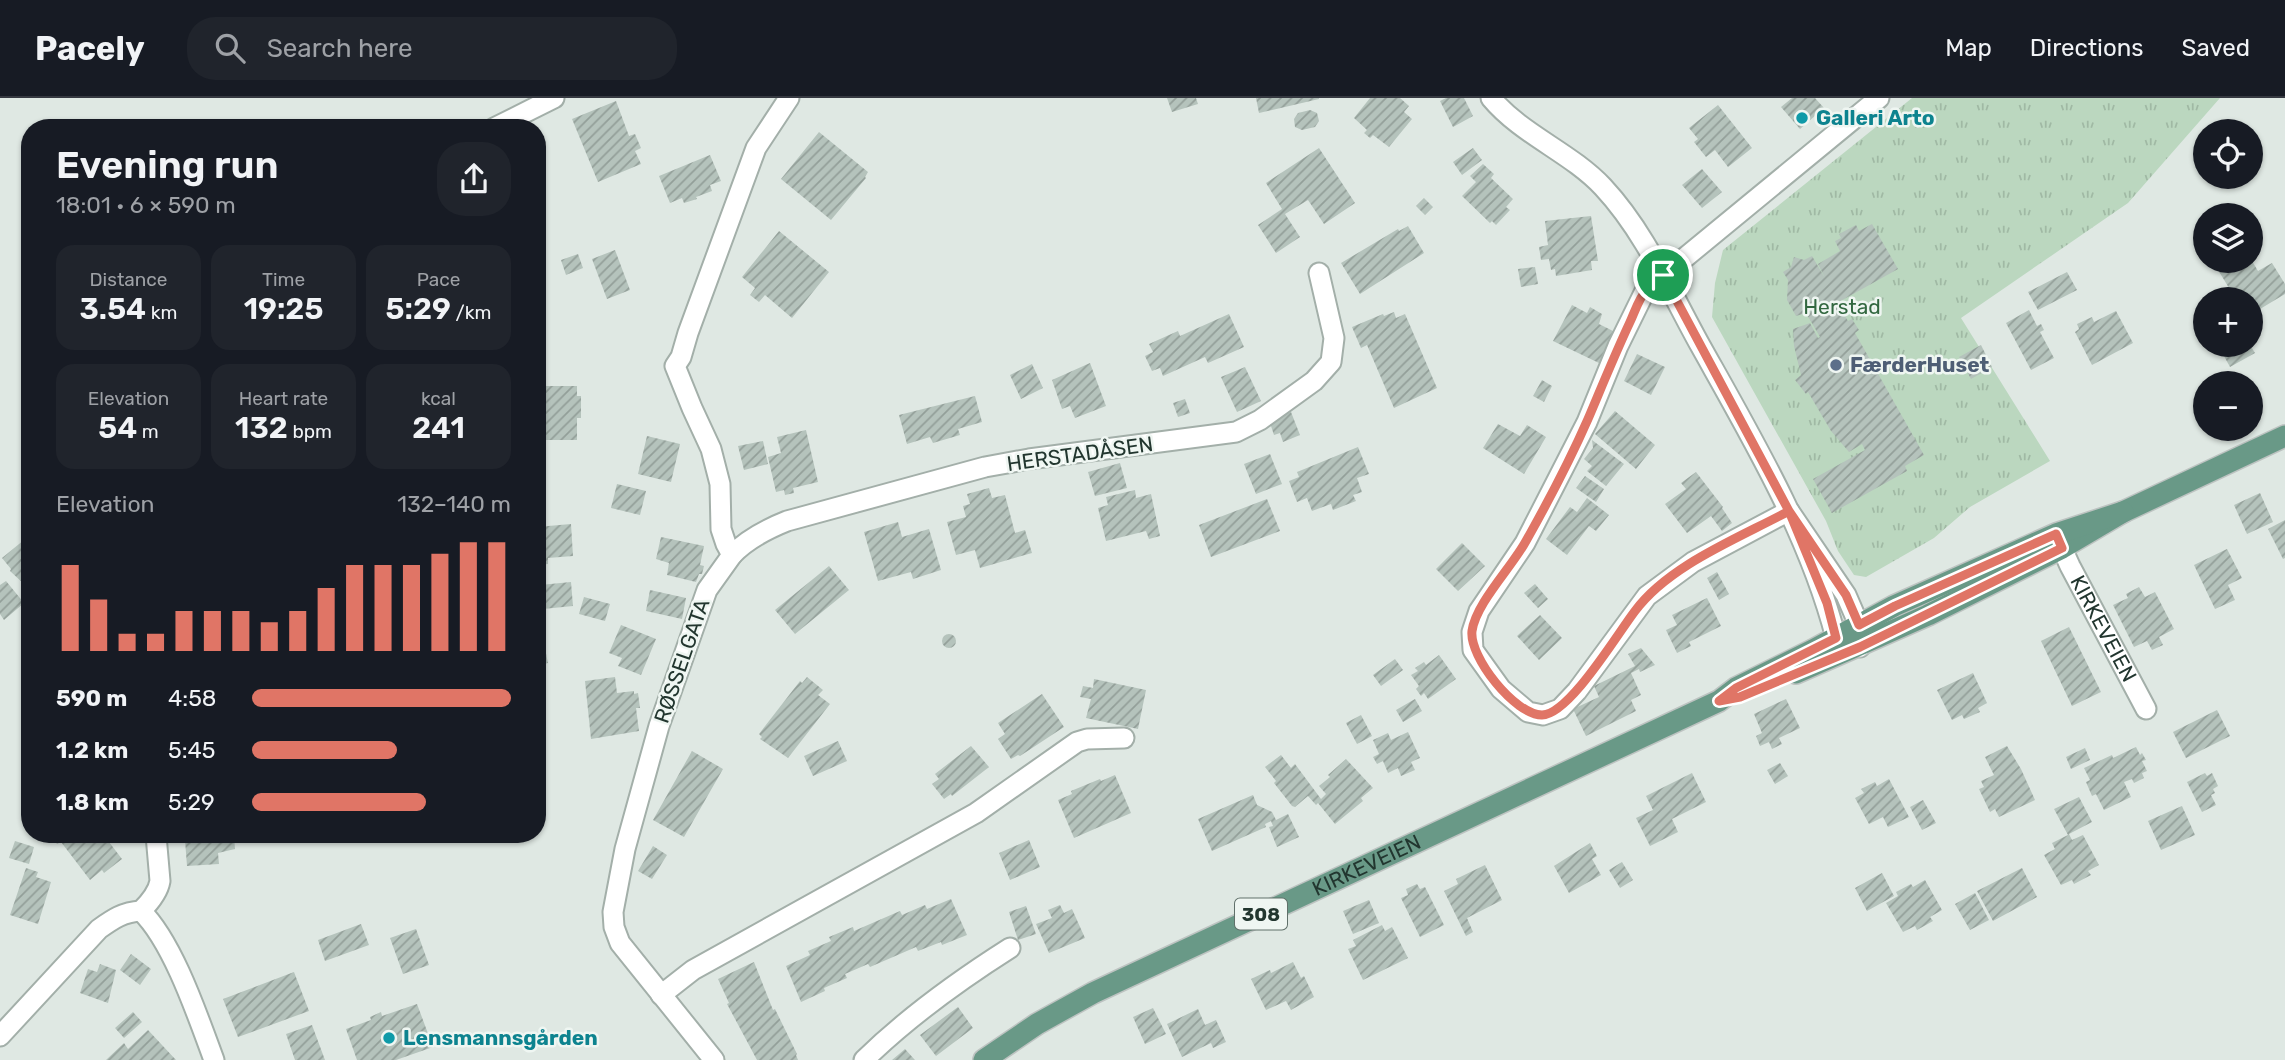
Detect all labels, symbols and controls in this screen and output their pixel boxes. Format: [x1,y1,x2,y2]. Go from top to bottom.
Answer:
search box [187,17,677,80]
text: Pacely [35,29,145,68]
icon: search [211,29,249,67]
text: Search here [267,33,412,64]
text: Map [1945,34,1992,62]
text: Directions [2030,34,2143,62]
text: Saved [2181,34,2250,62]
place label: Galleri Arto [1816,105,1935,130]
marker: Galleri Arto [1794,110,1810,126]
map controls [2193,119,2263,441]
button: locate [2193,119,2263,189]
text: Evening run [56,142,279,188]
button: share [437,142,511,216]
text: 18:01 · 6 × 590 m [56,191,236,219]
button: layers [2193,203,2263,273]
pin [1633,245,1693,305]
icon: arrive [1644,256,1682,294]
text: Distance [90,268,167,291]
text: Time [262,268,305,291]
text: Pace [417,268,460,291]
button: + [2193,287,2263,357]
text: 3.54 [80,291,146,327]
text: 19:25 [244,291,323,327]
text: 5:29 [386,291,451,327]
park label: Herstad [1803,294,1881,319]
text: km [146,301,177,324]
text: /km [451,301,491,324]
place label: FærderHuset [1850,352,1990,377]
marker: FærderHuset [1828,357,1844,373]
button: − [2193,371,2263,441]
text: Elevation [88,387,169,410]
text: Heart rate [239,387,328,410]
text: kcal [421,387,456,410]
text: 54 [98,410,137,446]
text: 132 [235,410,288,446]
text: 241 [412,410,465,446]
text: m [137,420,159,443]
text: bpm [288,420,332,443]
street label: HERSTADÅSEN [1005,431,1155,476]
text: Elevation [56,490,155,518]
text: 132–140 m [397,490,511,518]
street label: KIRKEVEIEN [2065,571,2142,686]
street label: RØSSELGATA [649,595,714,726]
text: 590 m [56,684,127,712]
text: 4:58 [168,684,216,712]
text: 1.2 km [56,736,128,764]
text: 5:45 [168,736,216,764]
text: 1.8 km [56,788,129,816]
text: 5:29 [168,788,215,816]
street label: KIRKEVEIEN [1308,829,1425,901]
road number: 308 [1235,898,1287,930]
place label: Lensmannsgården [403,1025,598,1050]
marker: Lensmannsgården [381,1030,397,1046]

